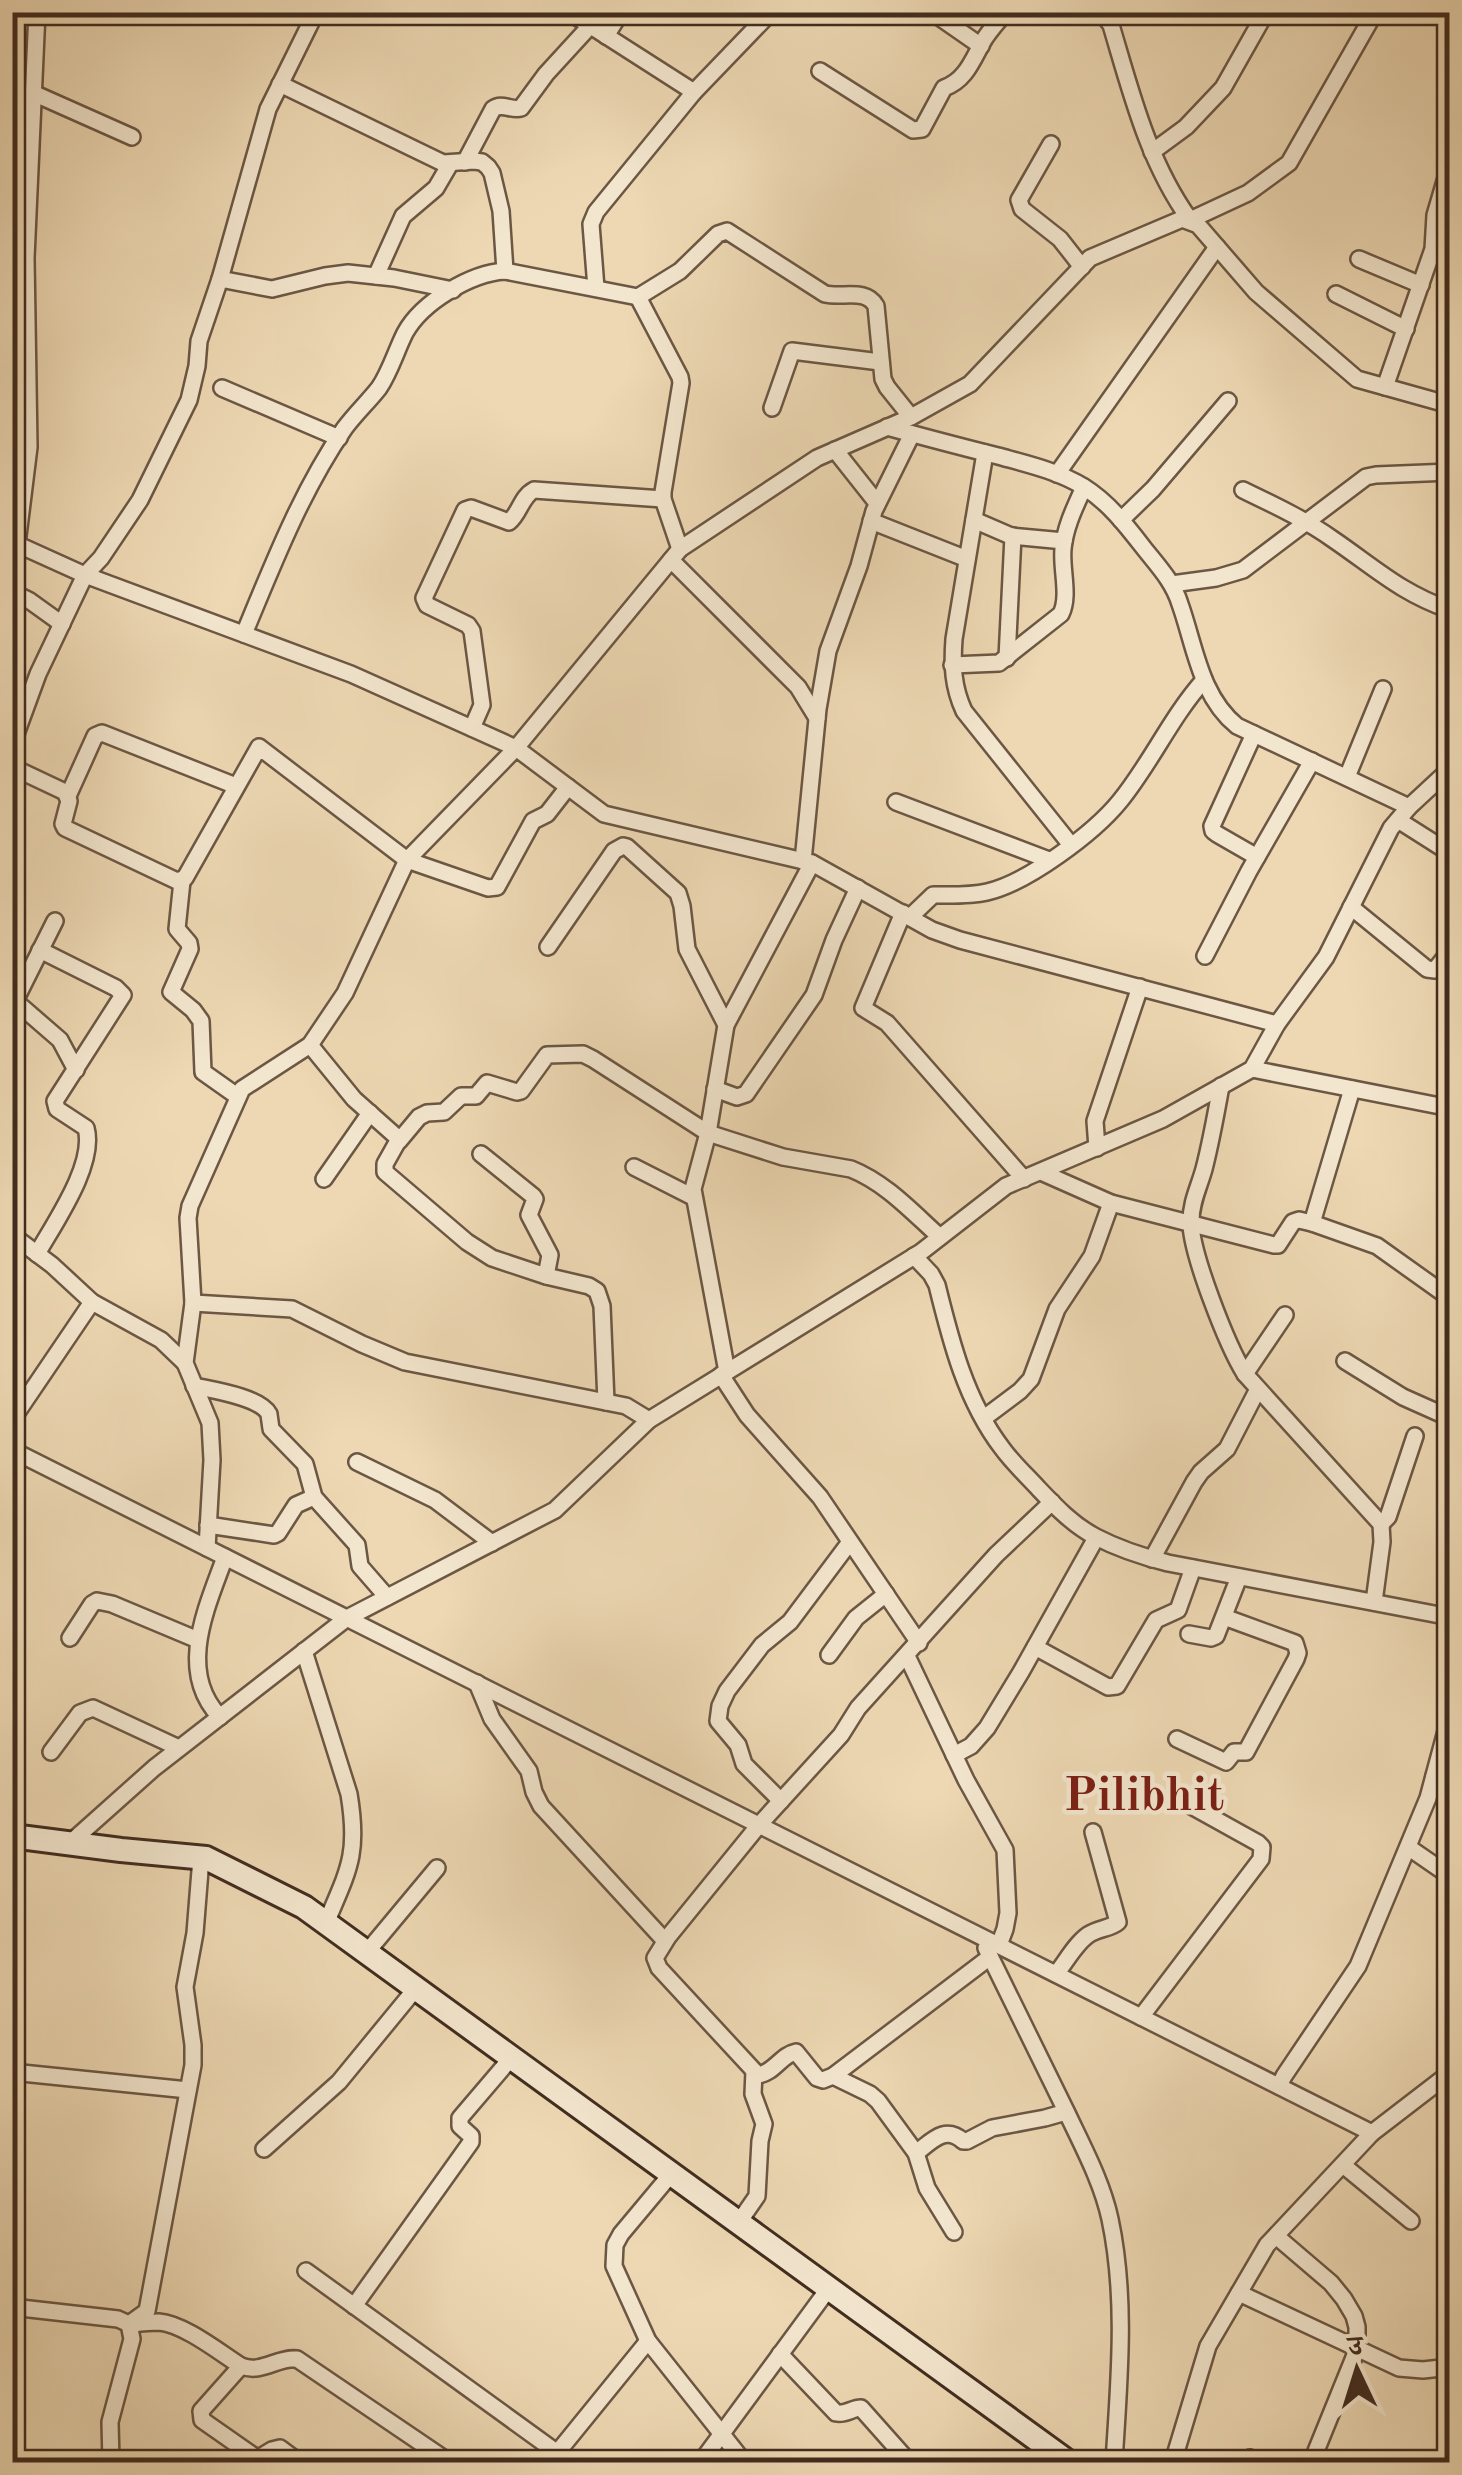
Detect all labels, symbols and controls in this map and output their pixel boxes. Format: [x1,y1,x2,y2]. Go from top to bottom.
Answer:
district label: Pilibhit [1064,1773,1224,1821]
north arrow [1307,2320,1407,2420]
text: उ [1345,2333,1365,2363]

